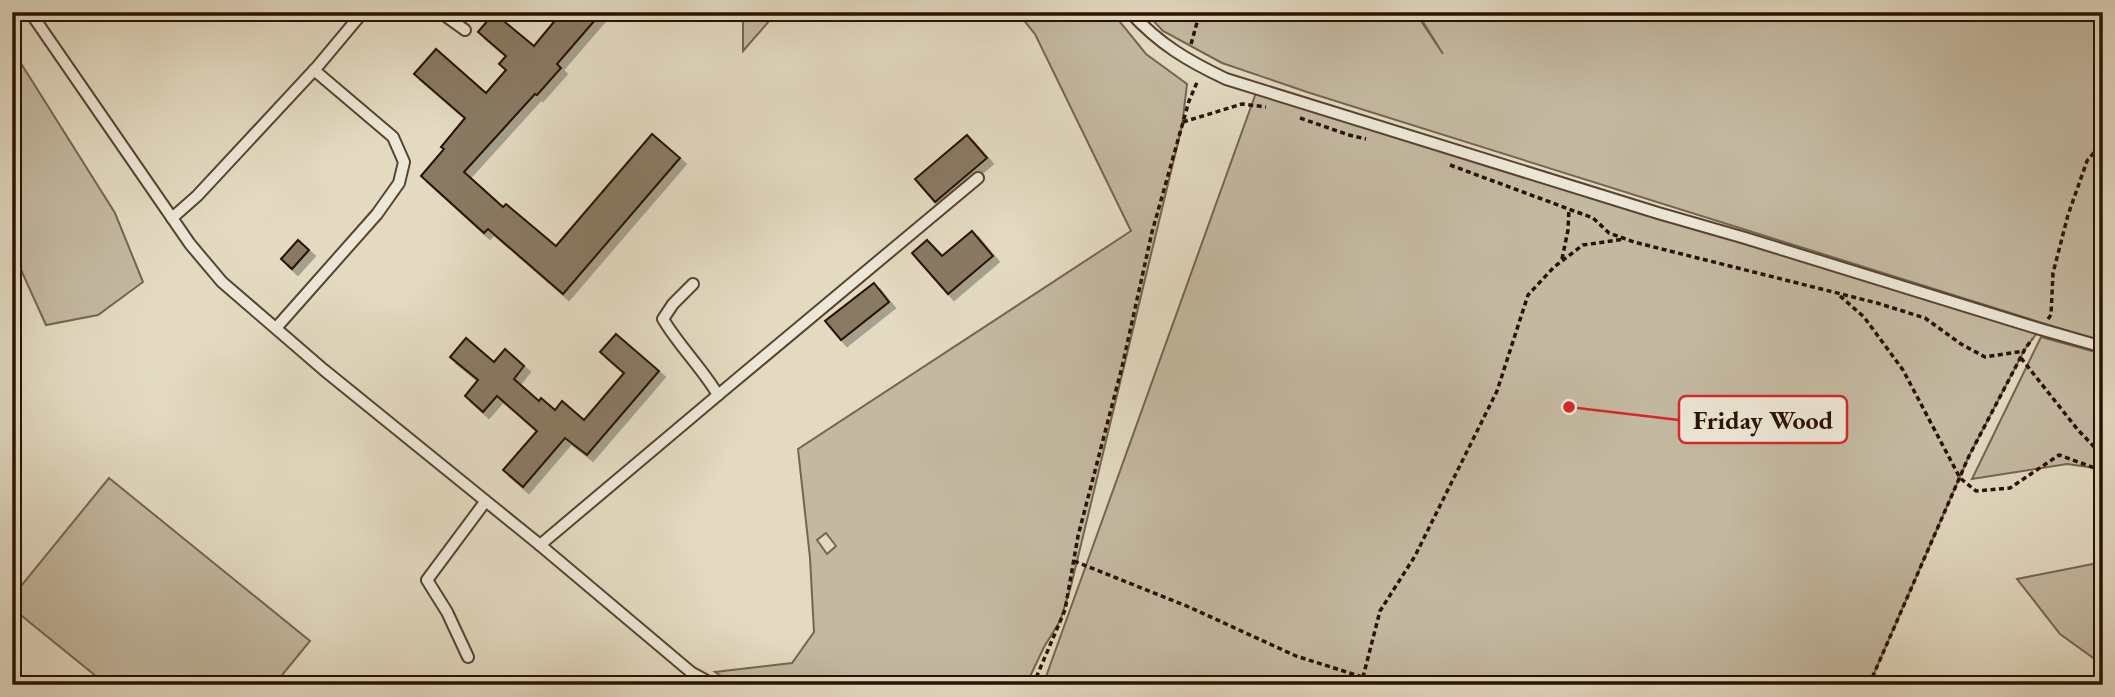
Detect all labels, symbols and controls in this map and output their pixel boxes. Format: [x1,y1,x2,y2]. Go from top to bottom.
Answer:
callout: Friday Wood [1679,396,1847,443]
text: Friday Wood [1693,403,1834,437]

